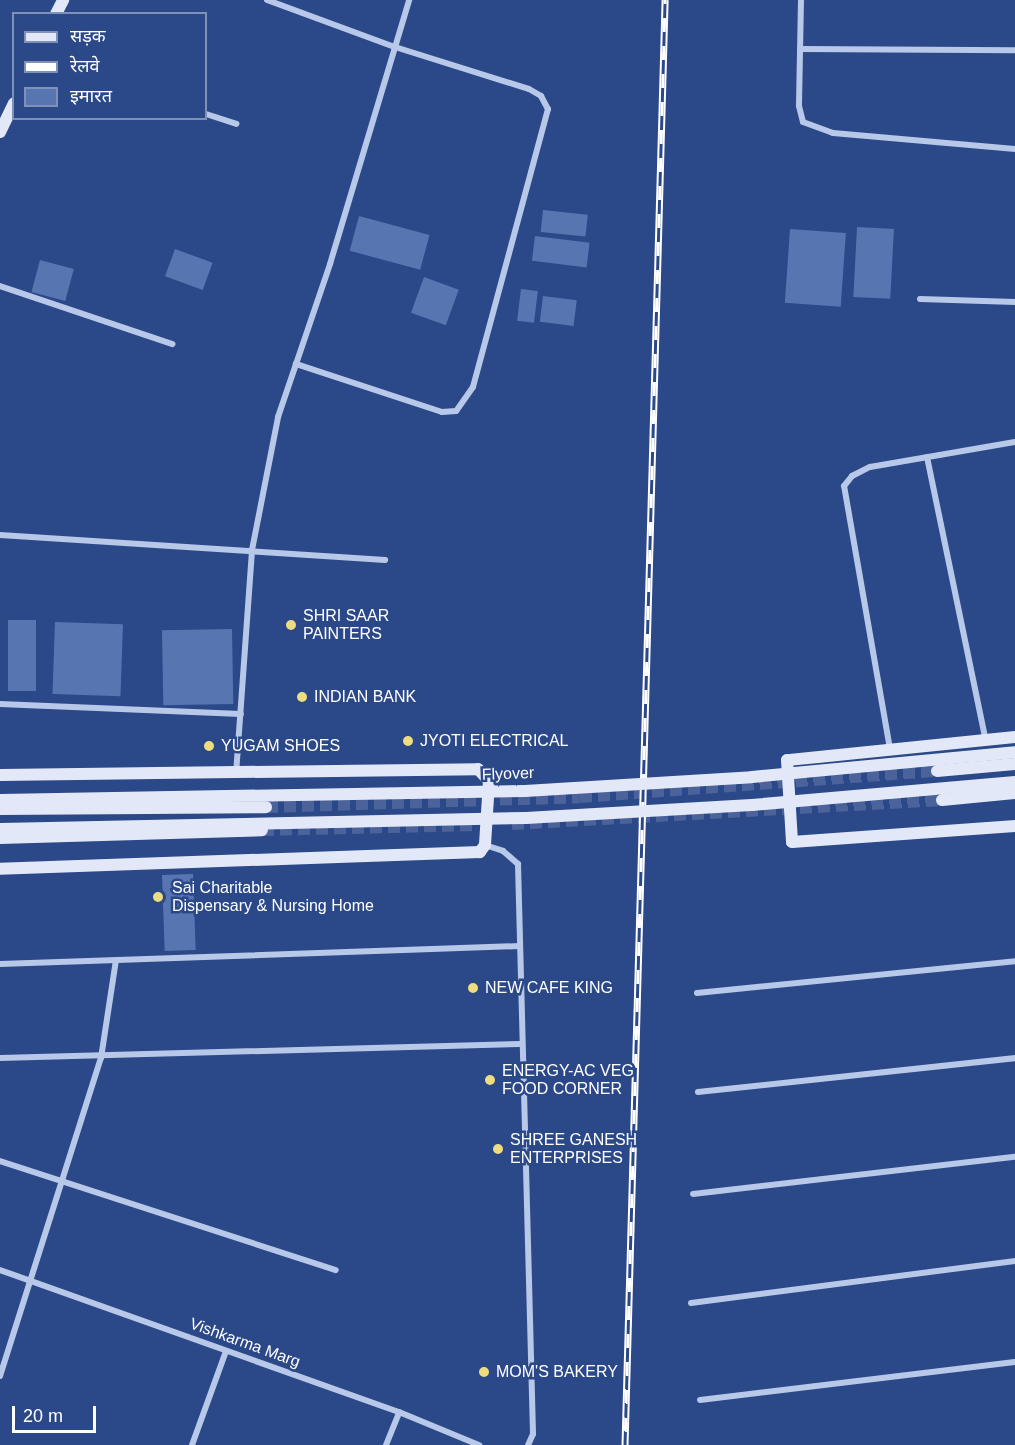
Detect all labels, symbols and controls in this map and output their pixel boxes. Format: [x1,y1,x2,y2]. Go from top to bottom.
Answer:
legend [12,12,207,120]
text: सड़क [70,26,106,46]
text: रेलवे [70,56,100,76]
text: इमारत [70,86,112,106]
place label: SHRI SAAR PAINTERS [303,606,389,644]
marker: SHRI SAAR PAINTERS [284,618,298,632]
place label: INDIAN BANK [314,687,416,707]
marker: INDIAN BANK [295,690,309,704]
place label: JYOTI ELECTRICAL [420,731,568,751]
marker: JYOTI ELECTRICAL [401,734,415,748]
place label: YUGAM SHOES [221,736,340,756]
marker: YUGAM SHOES [202,739,216,753]
street label: Flyover [481,763,535,785]
place label: Sai Charitable Dispensary & Nursing Home [172,878,374,916]
marker: Sai Charitable Dispensary & Nursing Home [149,888,167,906]
place label: NEW CAFE KING [485,978,613,998]
marker: NEW CAFE KING [466,981,480,995]
place label: ENERGY-AC VEG FOOD CORNER [502,1061,634,1099]
marker: ENERGY-AC VEG FOOD CORNER [483,1073,497,1087]
place label: SHREE GANESH ENTERPRISES [510,1130,637,1168]
marker: SHREE GANESH ENTERPRISES [491,1142,505,1156]
street label: Vishkarma Marg [187,1314,303,1372]
place label: MOM'S BAKERY [496,1362,618,1382]
marker: MOM'S BAKERY [477,1365,491,1379]
scale bar [15,1394,99,1432]
text: 20 m [23,1406,63,1426]

